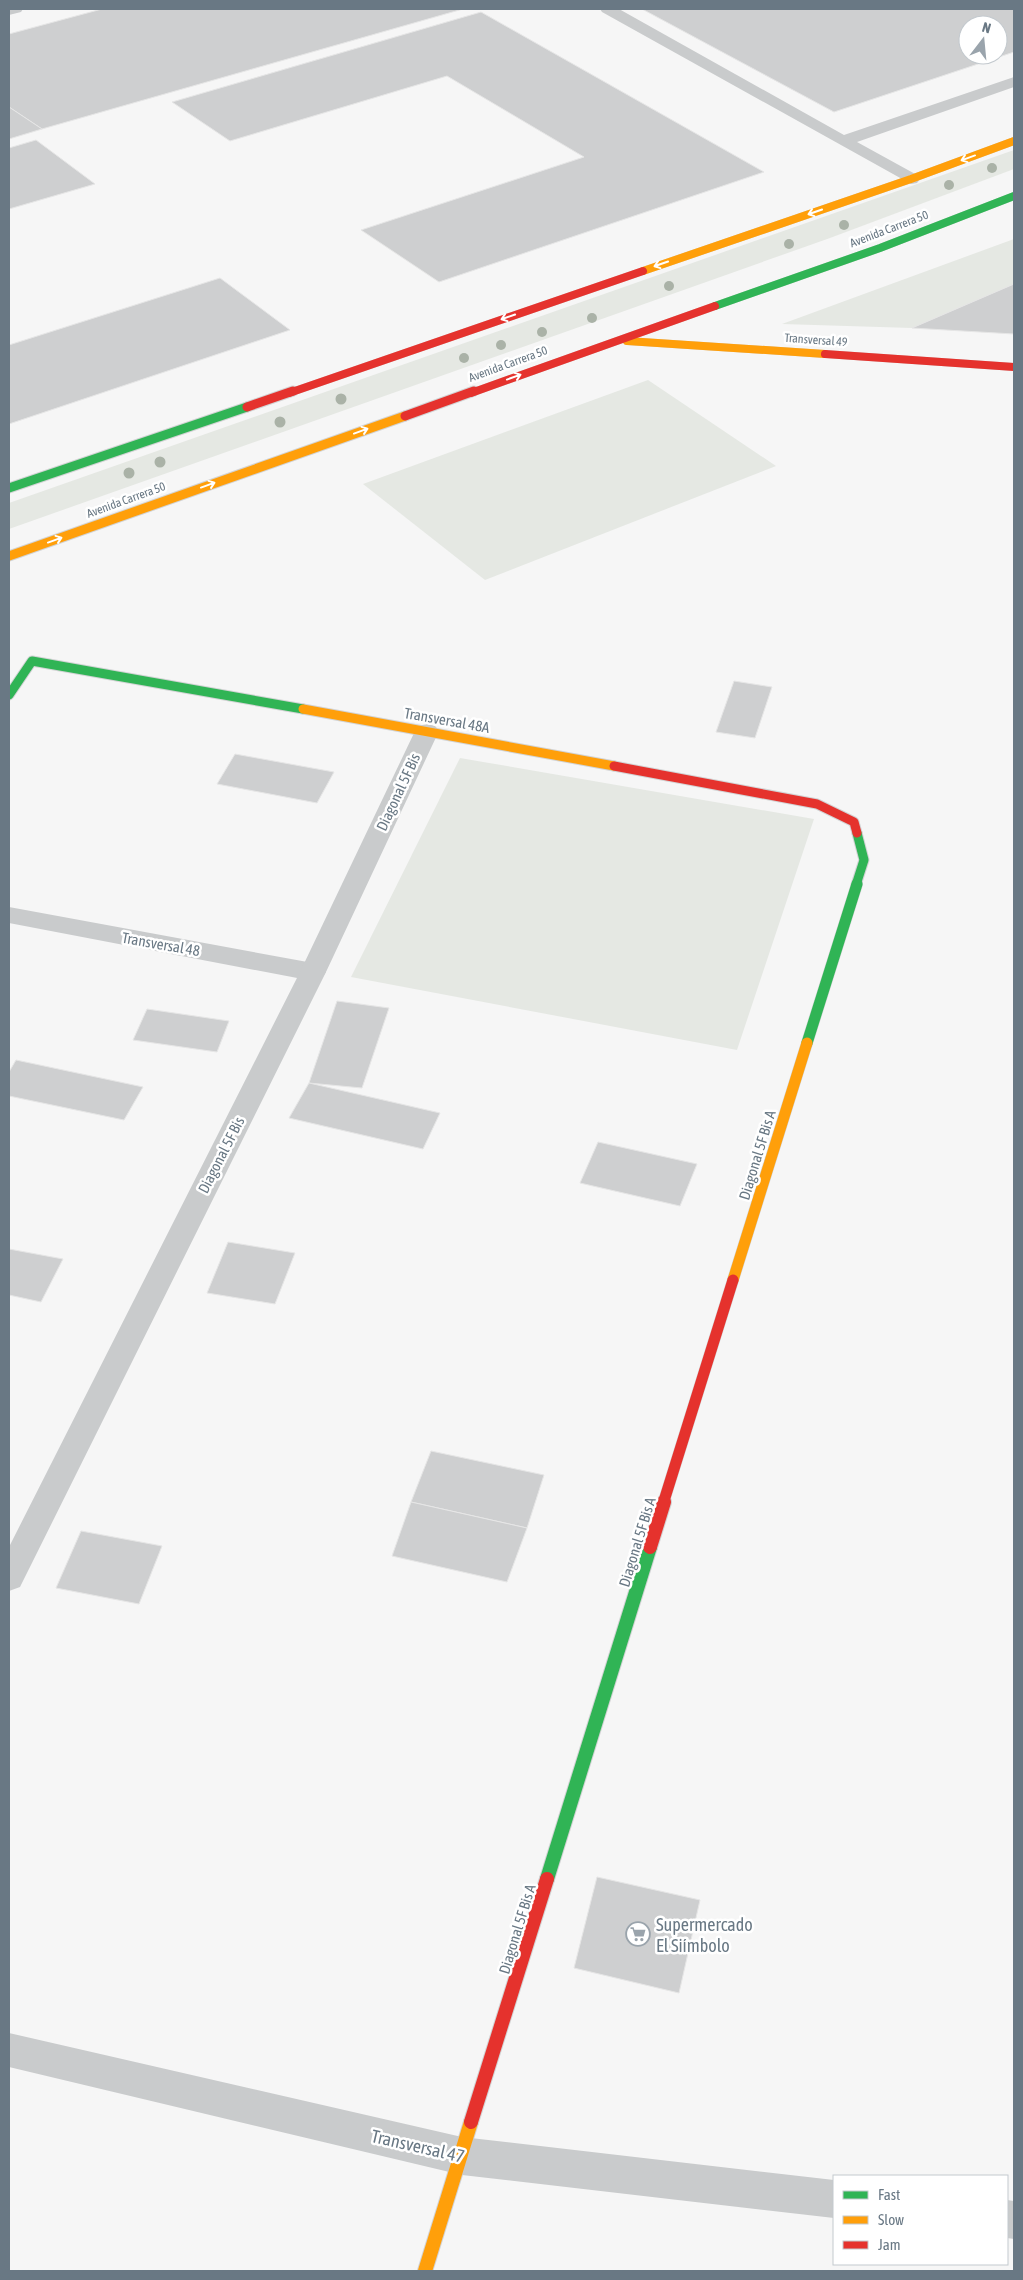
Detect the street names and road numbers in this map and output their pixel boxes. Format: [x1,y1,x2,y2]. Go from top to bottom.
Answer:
street label: Avenida Carrera 50 [848,207,931,250]
street label: Transversal 49 [784,331,848,349]
street label: Avenida Carrera 50 [467,343,550,385]
street label: Avenida Carrera 50 [85,479,168,521]
street label: Transversal 48A [403,704,492,736]
street label: Diagonal 5F Bis [373,751,423,833]
street label: Transversal 48 [121,929,201,959]
street label: Diagonal 5F Bis A [735,1108,779,1202]
street label: Diagonal 5F Bis [195,1114,247,1196]
street label: Diagonal 5F Bis A [615,1495,659,1589]
street label: Diagonal 5F Bis A [495,1882,539,1976]
street label: Transversal 47 [369,2125,467,2167]

